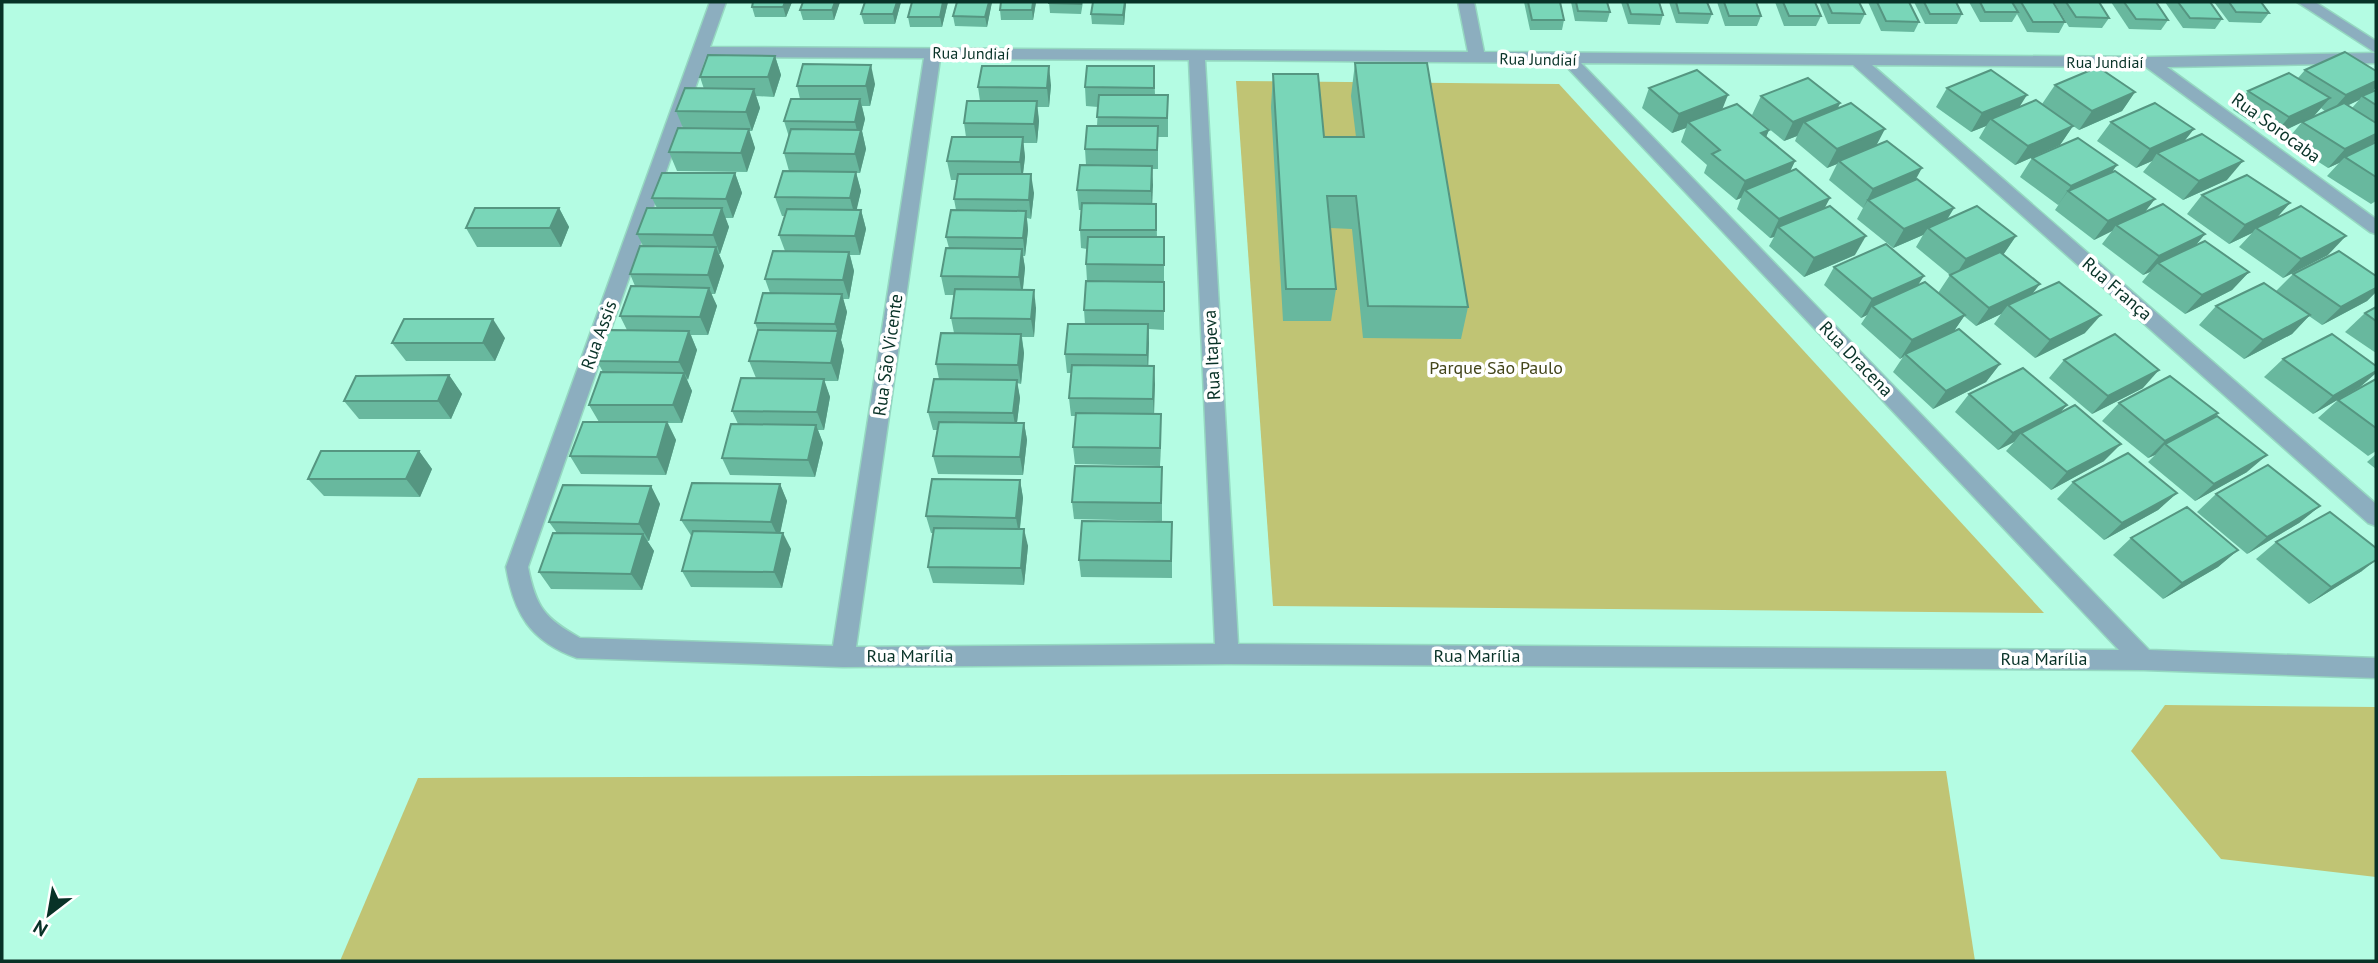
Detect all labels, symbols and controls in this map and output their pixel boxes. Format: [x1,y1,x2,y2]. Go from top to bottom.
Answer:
street label: Rua Jundiaí [932,42,1010,64]
street label: Rua Jundiaí [1499,48,1577,70]
street label: Rua Jundiaí [2066,52,2144,72]
street label: Rua Sorocaba [2227,88,2325,168]
street label: Rua França [2078,252,2157,325]
street label: Rua São Vicente [868,292,907,418]
street label: Rua Assis [575,297,622,372]
street label: Rua Itapeva [1198,309,1225,401]
street label: Rua Dracena [1815,316,1898,401]
park label: Parque São Paulo [1429,356,1563,379]
street label: Rua Marília [866,644,954,667]
street label: Rua Marília [1433,644,1521,667]
street label: Rua Marília [2000,647,2088,670]
north arrow [14,879,84,949]
text: N [29,915,52,942]

